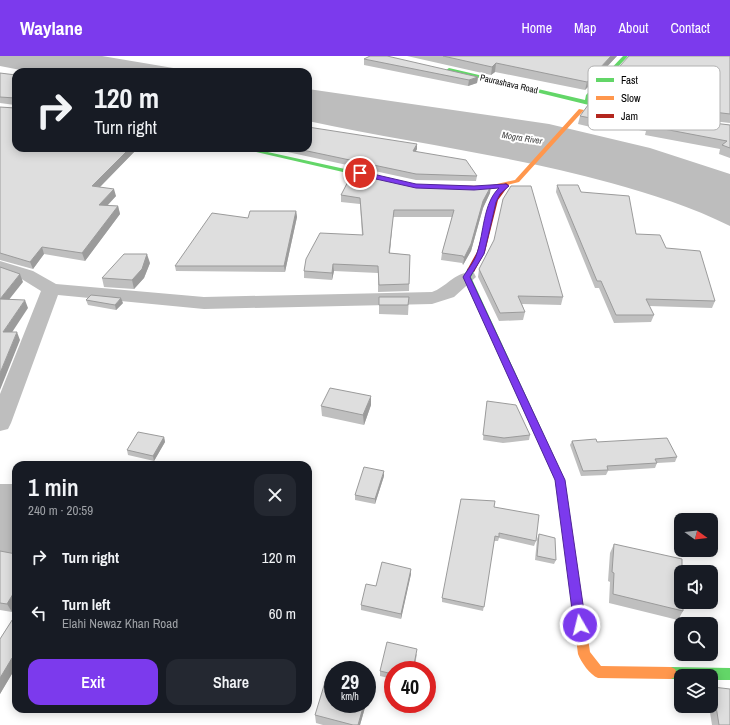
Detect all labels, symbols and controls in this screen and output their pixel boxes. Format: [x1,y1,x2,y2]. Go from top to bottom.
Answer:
text: Waylane [20,15,83,41]
text: Home [521,19,552,37]
text: Map [574,19,596,37]
text: About [618,19,648,37]
text: Contact [670,19,710,37]
legend [588,66,720,130]
street label: Paurashava Road [479,72,539,96]
text: Fast [621,73,639,87]
text: 120 m [94,79,159,117]
icon: right [28,84,80,136]
text: Slow [621,91,641,105]
text: Jam [621,109,638,123]
text: Turn right [94,115,157,140]
water label: Mogra River [501,129,544,147]
pin [343,156,377,190]
icon: arrive [349,162,371,184]
text: 1 min [28,471,79,503]
button: close [254,474,296,516]
text: 240 m · 20:59 [28,502,93,519]
north arrow [674,513,718,557]
map controls [674,513,718,713]
icon: right [28,546,50,568]
text: Turn right [62,547,119,568]
text: 120 m [262,547,296,568]
button: sound [674,565,718,609]
text: Turn left [62,594,110,615]
icon: left [28,602,50,624]
text: 60 m [269,603,296,624]
position arrow [559,604,601,646]
text: Elahi Newaz Khan Road [62,615,178,632]
button: search [674,617,718,661]
button: Exit [28,659,158,705]
button: Share [166,659,296,705]
speed limit sign: 40 [384,661,436,713]
text: 29 [341,668,359,695]
button: layers [674,669,718,713]
text: km/h [341,690,359,703]

